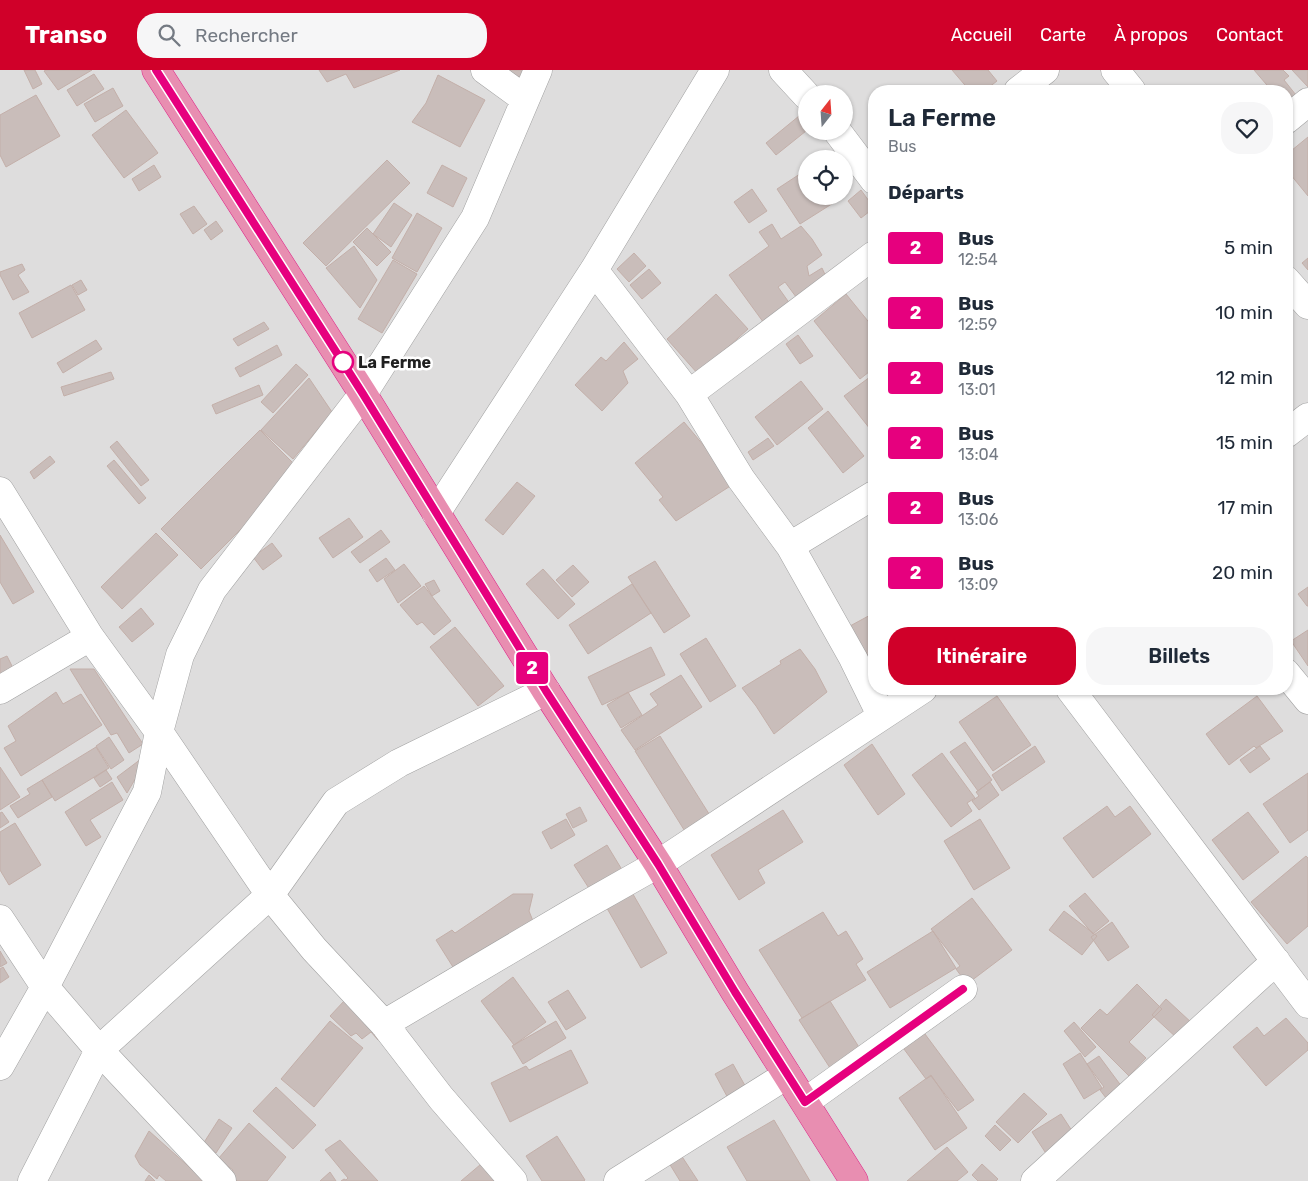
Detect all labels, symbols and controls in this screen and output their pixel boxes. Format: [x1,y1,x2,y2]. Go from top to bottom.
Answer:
search box [137,13,487,58]
text: Transo [25,21,107,49]
icon: search [155,21,183,49]
text: Rechercher [195,24,298,47]
text: Accueil [951,24,1012,46]
text: Carte [1040,24,1086,46]
text: À propos [1114,24,1188,46]
text: Contact [1216,24,1283,46]
north arrow [798,85,852,140]
map controls [798,85,853,205]
button: heart [1221,102,1273,154]
text: La Ferme [888,104,996,132]
text: Bus [888,137,916,156]
button: locate [798,150,853,205]
text: Départs [888,181,964,204]
text: Bus [958,227,994,250]
text: 5 min [1224,236,1273,259]
text: 2 [910,237,921,259]
text: 12:54 [958,250,998,269]
text: Bus [958,292,994,315]
text: 10 min [1215,301,1273,324]
text: 2 [910,302,921,324]
text: 12:59 [958,315,997,334]
marker: La Ferme [332,351,354,373]
place label: La Ferme [358,353,431,372]
text: Bus [958,357,994,380]
text: 12 min [1216,366,1273,389]
text: 2 [910,367,921,389]
text: 13:01 [958,380,996,399]
text: Bus [958,422,994,445]
text: 15 min [1216,431,1273,454]
text: 2 [910,432,921,454]
text: 13:04 [958,445,999,464]
text: Bus [958,487,994,510]
text: 17 min [1217,496,1273,519]
text: 2 [910,497,921,519]
text: 13:06 [958,510,998,529]
text: Bus [958,552,994,575]
text: 20 min [1212,561,1273,584]
text: 2 [910,562,921,584]
text: 13:09 [958,575,998,594]
button: Itinéraire [888,627,1076,685]
button: Billets [1086,627,1273,685]
line badge: 2 [516,652,548,684]
text: 2 [526,657,538,679]

